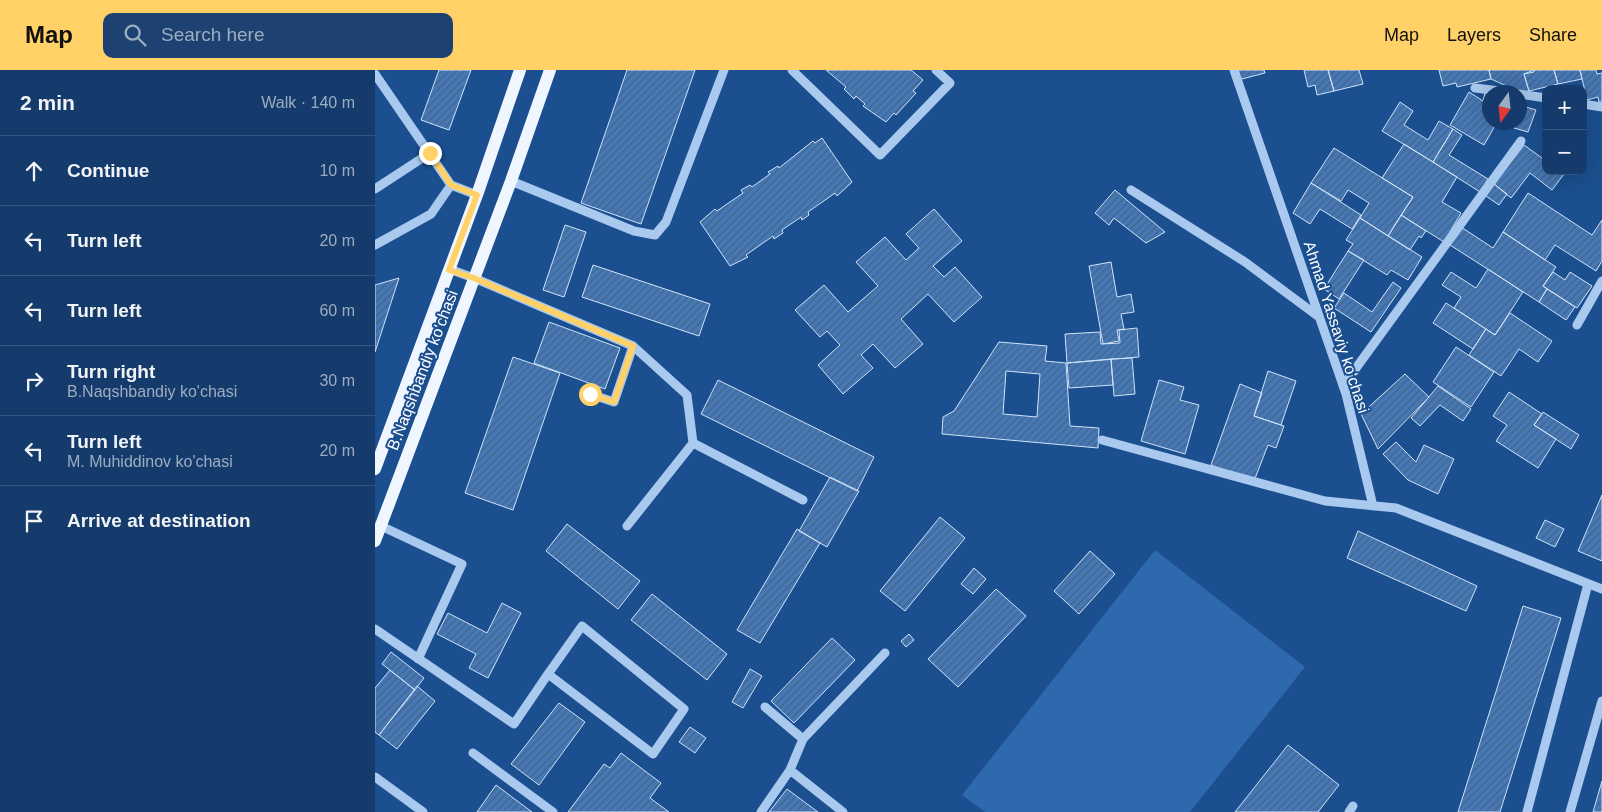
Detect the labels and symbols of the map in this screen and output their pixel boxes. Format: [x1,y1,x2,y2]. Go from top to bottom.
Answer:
north arrow [1482,85,1527,130]
route end [419,142,442,165]
street label: Ahmad Yassaviy koʻchasi [1301,239,1372,415]
street label: B.Naqshbandiy ko'chasi [384,288,461,453]
route start [579,383,602,406]

